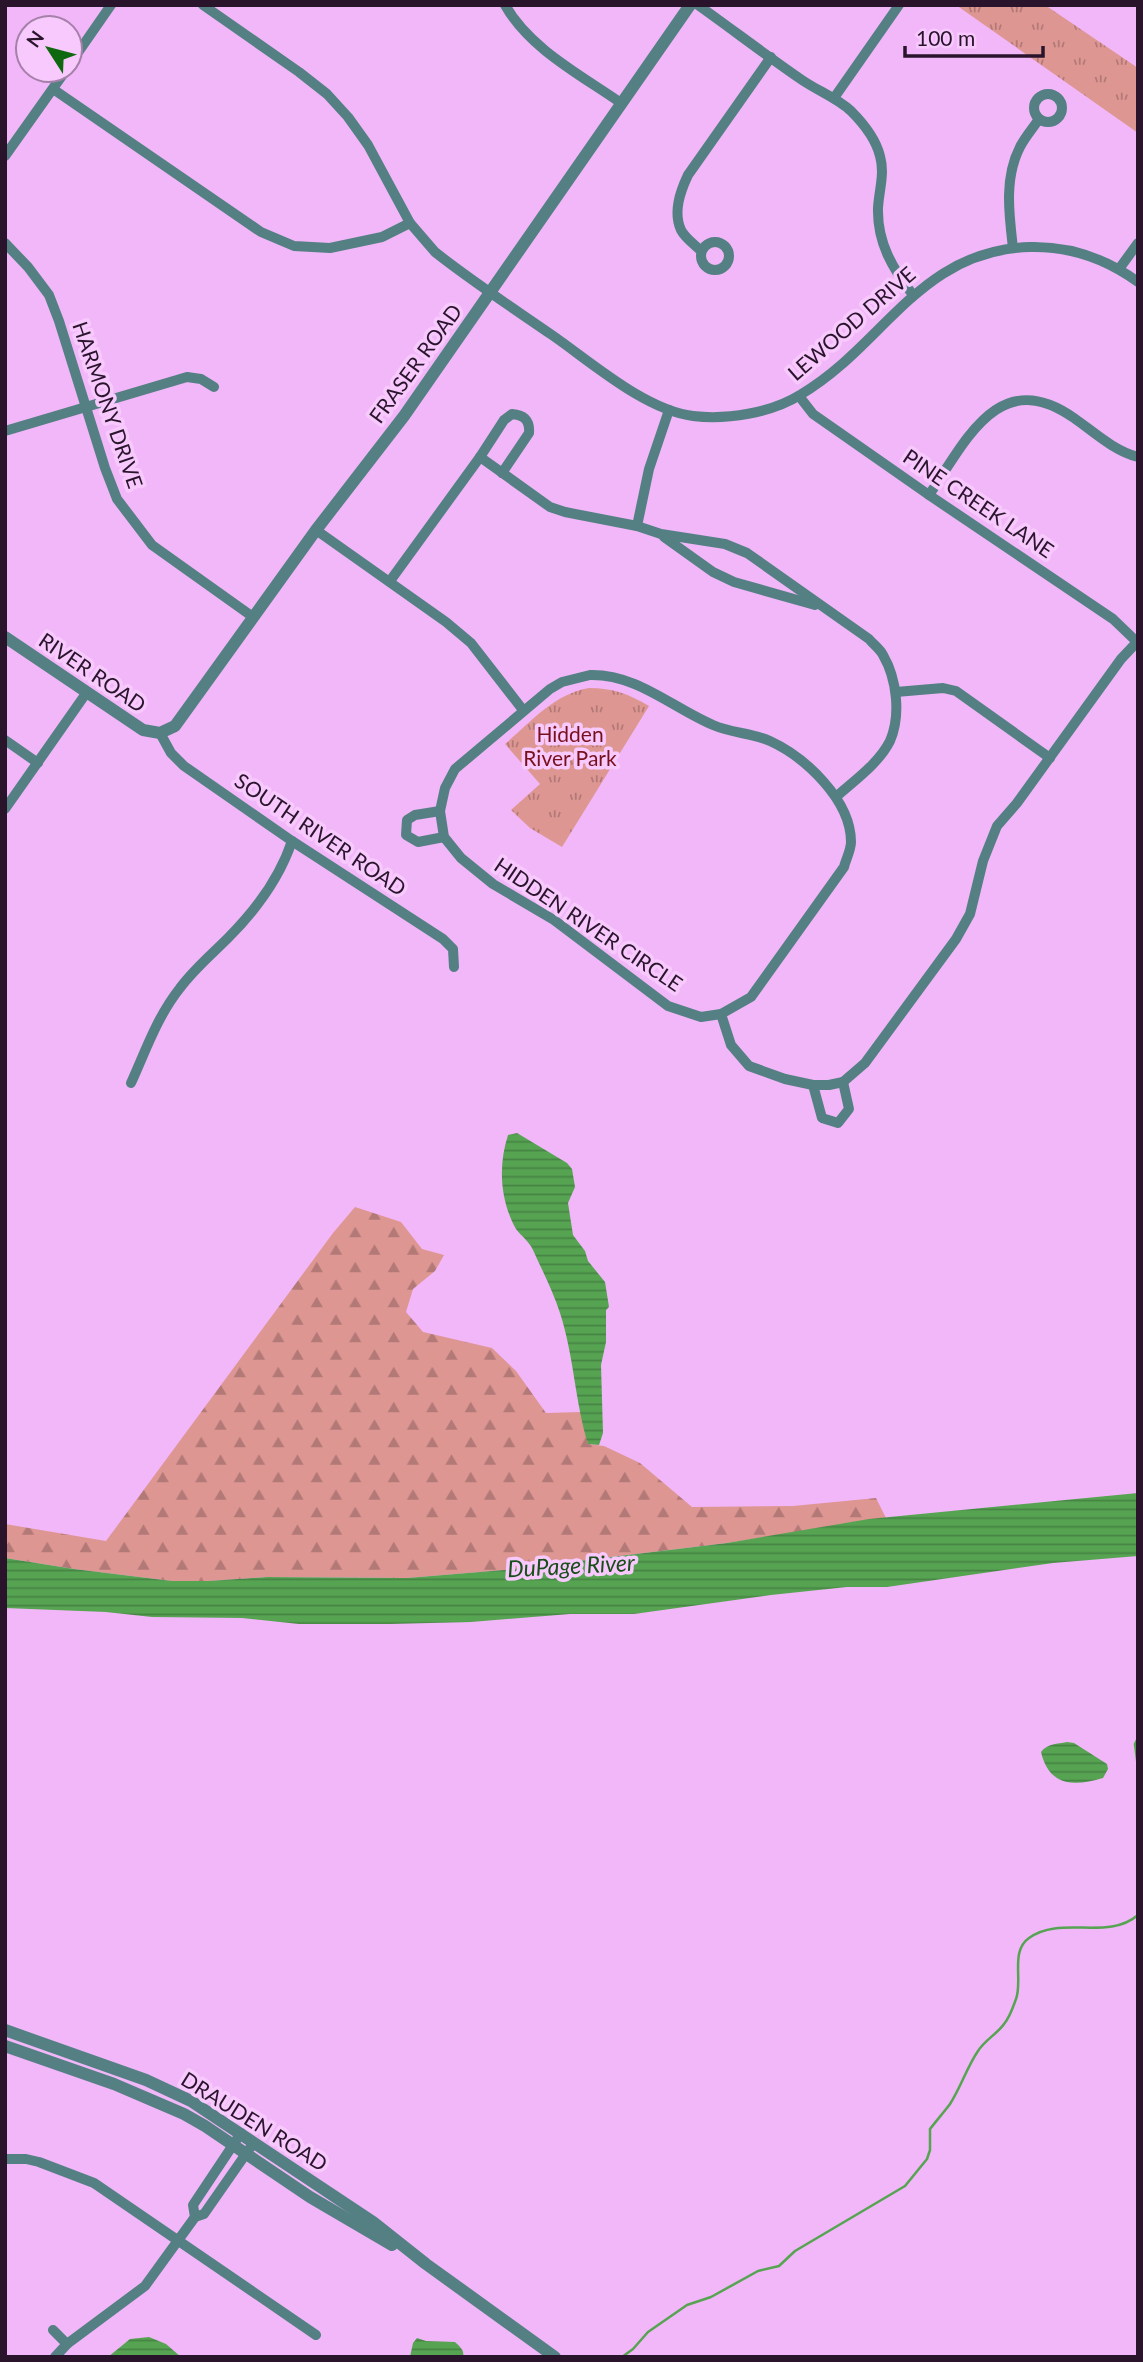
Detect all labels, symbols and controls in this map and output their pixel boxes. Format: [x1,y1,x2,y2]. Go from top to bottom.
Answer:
north arrow [14,14,84,84]
scale bar [905,14,1043,58]
text: 100 m [916,25,975,50]
text: N [21,26,48,51]
street label: LEWOOD DRIVE [782,261,920,385]
street label: FRASER ROAD [363,299,466,427]
street label: HARMONY DRIVE [68,318,149,491]
street label: PINE CREEK LANE [899,443,1059,562]
street label: RIVER ROAD [35,627,151,717]
park label: Hidden River Park [523,721,617,770]
street label: SOUTH RIVER ROAD [231,767,411,900]
street label: HIDDEN RIVER CIRCLE [490,852,688,996]
water label: DuPage River [507,1548,636,1582]
street label: DRAUDEN ROAD [177,2066,332,2176]

